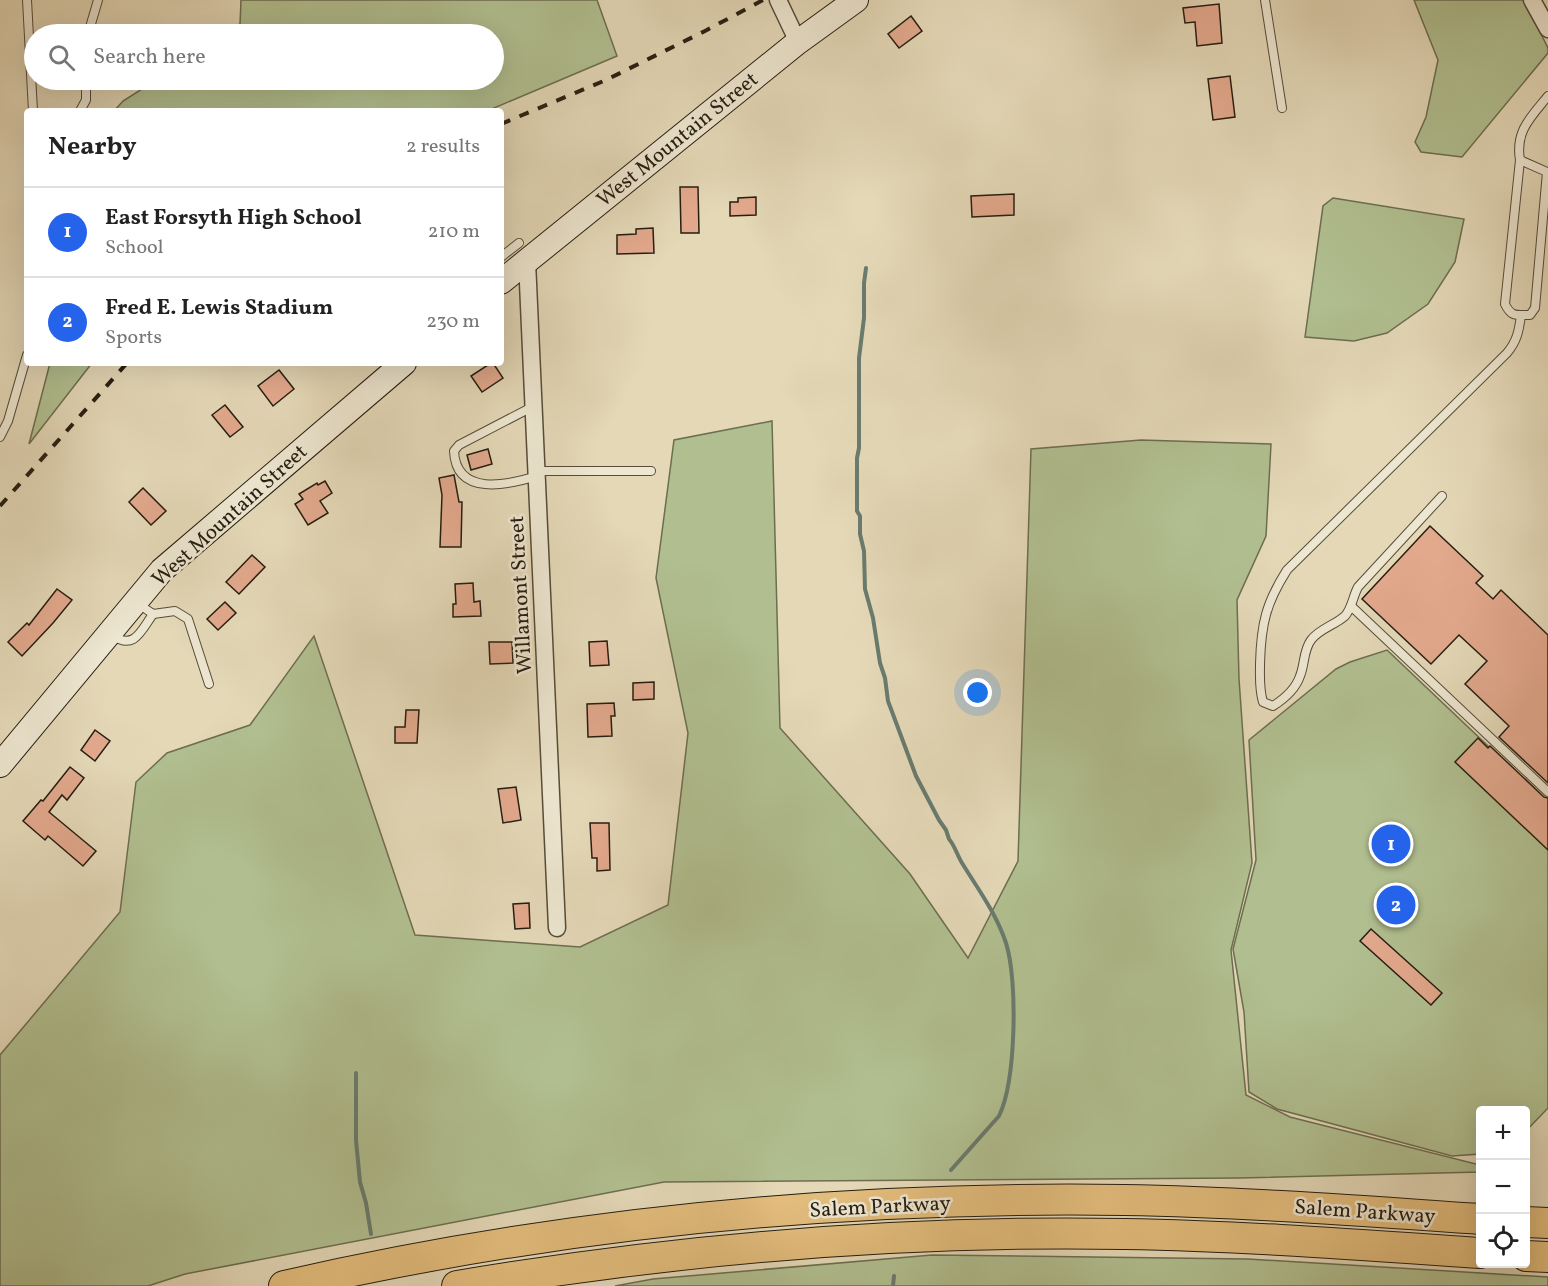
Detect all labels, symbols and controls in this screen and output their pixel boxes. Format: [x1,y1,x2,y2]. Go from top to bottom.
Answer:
search box [24,24,504,90]
icon: search [45,41,78,74]
text: Search here [93,42,206,73]
street label: West Mountain Street [591,66,765,215]
text: Nearby [48,129,137,165]
text: 2 results [406,133,480,161]
text: East Forsyth High School [105,203,362,234]
text: 1 [63,218,72,246]
text: 210 m [428,218,480,246]
text: School [105,234,163,262]
text: Fred E. Lewis Stadium [105,293,333,324]
text: 2 [62,308,73,336]
text: 230 m [426,308,480,336]
text: Sports [105,324,162,352]
street label: West Mountain Street [146,438,314,594]
street label: Willamont Street [503,515,540,675]
your location [963,678,992,707]
pin: 1 [1372,822,1410,866]
pin: 2 [1376,882,1416,928]
map controls [1476,1106,1530,1268]
button: + [1476,1106,1530,1160]
button: − [1476,1160,1530,1214]
street label: Salem Parkway [809,1189,952,1226]
street label: Salem Parkway [1293,1193,1437,1232]
button: locate [1476,1214,1530,1268]

